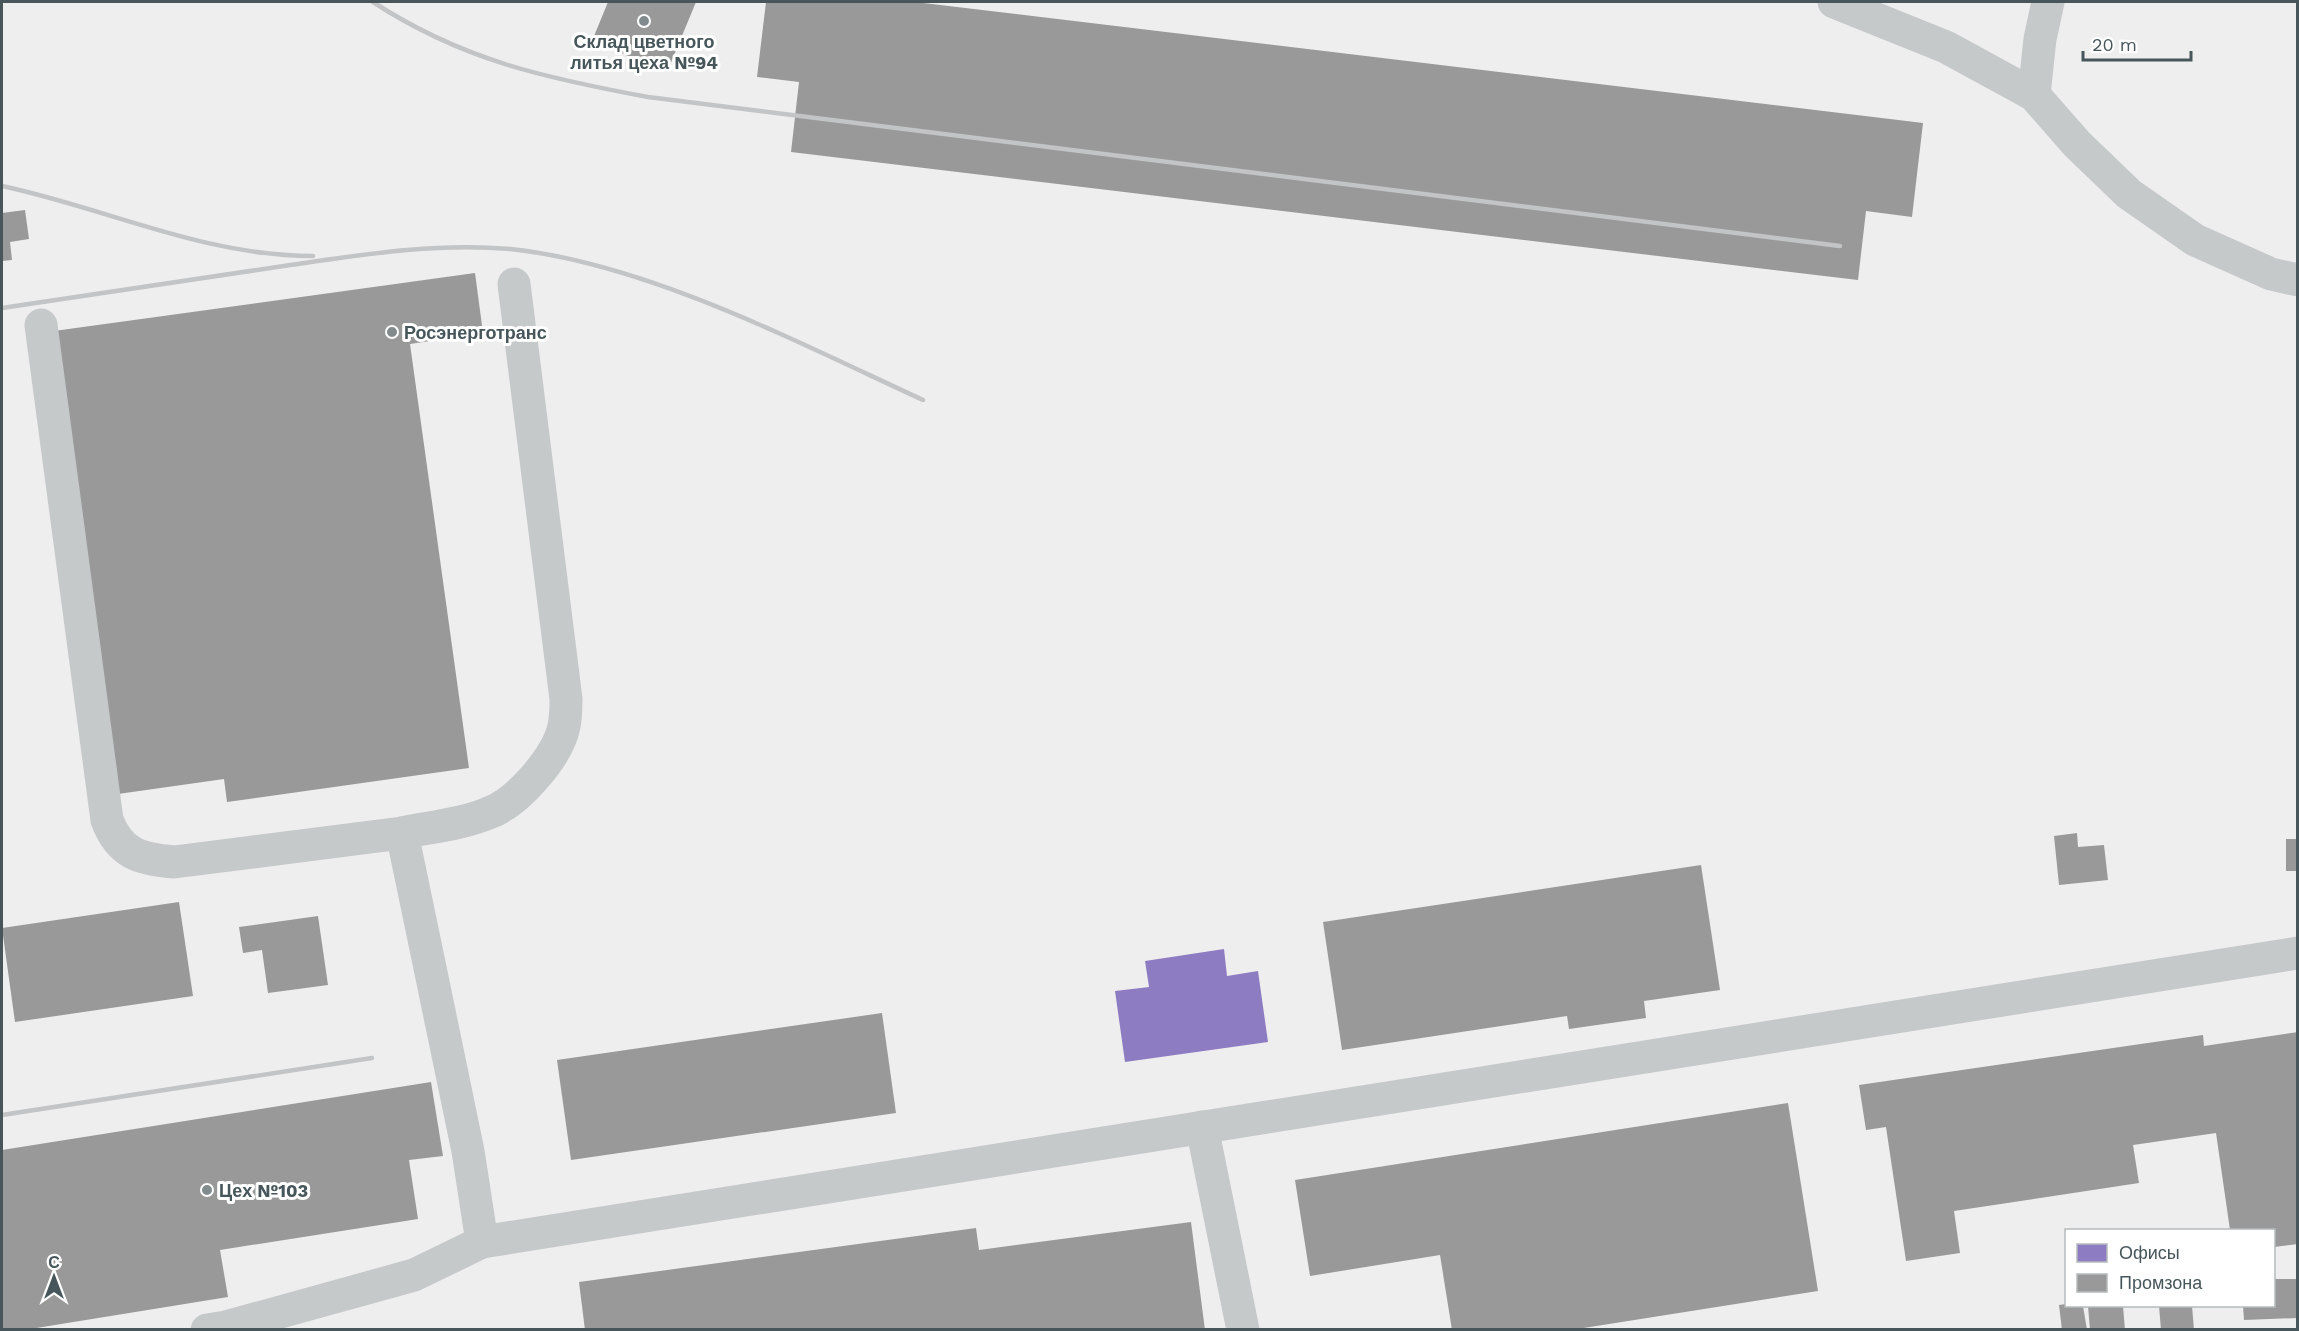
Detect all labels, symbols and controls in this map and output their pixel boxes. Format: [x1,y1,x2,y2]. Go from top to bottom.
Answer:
marker: Склад цветного литья цеха №94 [637,14,651,28]
scale bar [2083,24,2191,62]
place label: Склад цветного литья цеха №94 [570,31,718,73]
text: 20 m [2092,34,2137,55]
place label: Росэнерготранс [404,322,547,343]
marker: Росэнерготранс [385,325,399,339]
place label: Цех №103 [219,1180,308,1201]
marker: Цех №103 [200,1183,214,1197]
legend [2065,1229,2275,1307]
text: Офисы [2119,1242,2180,1263]
north arrow [24,1247,84,1307]
text: С [48,1253,60,1272]
text: Промзона [2119,1272,2203,1293]

